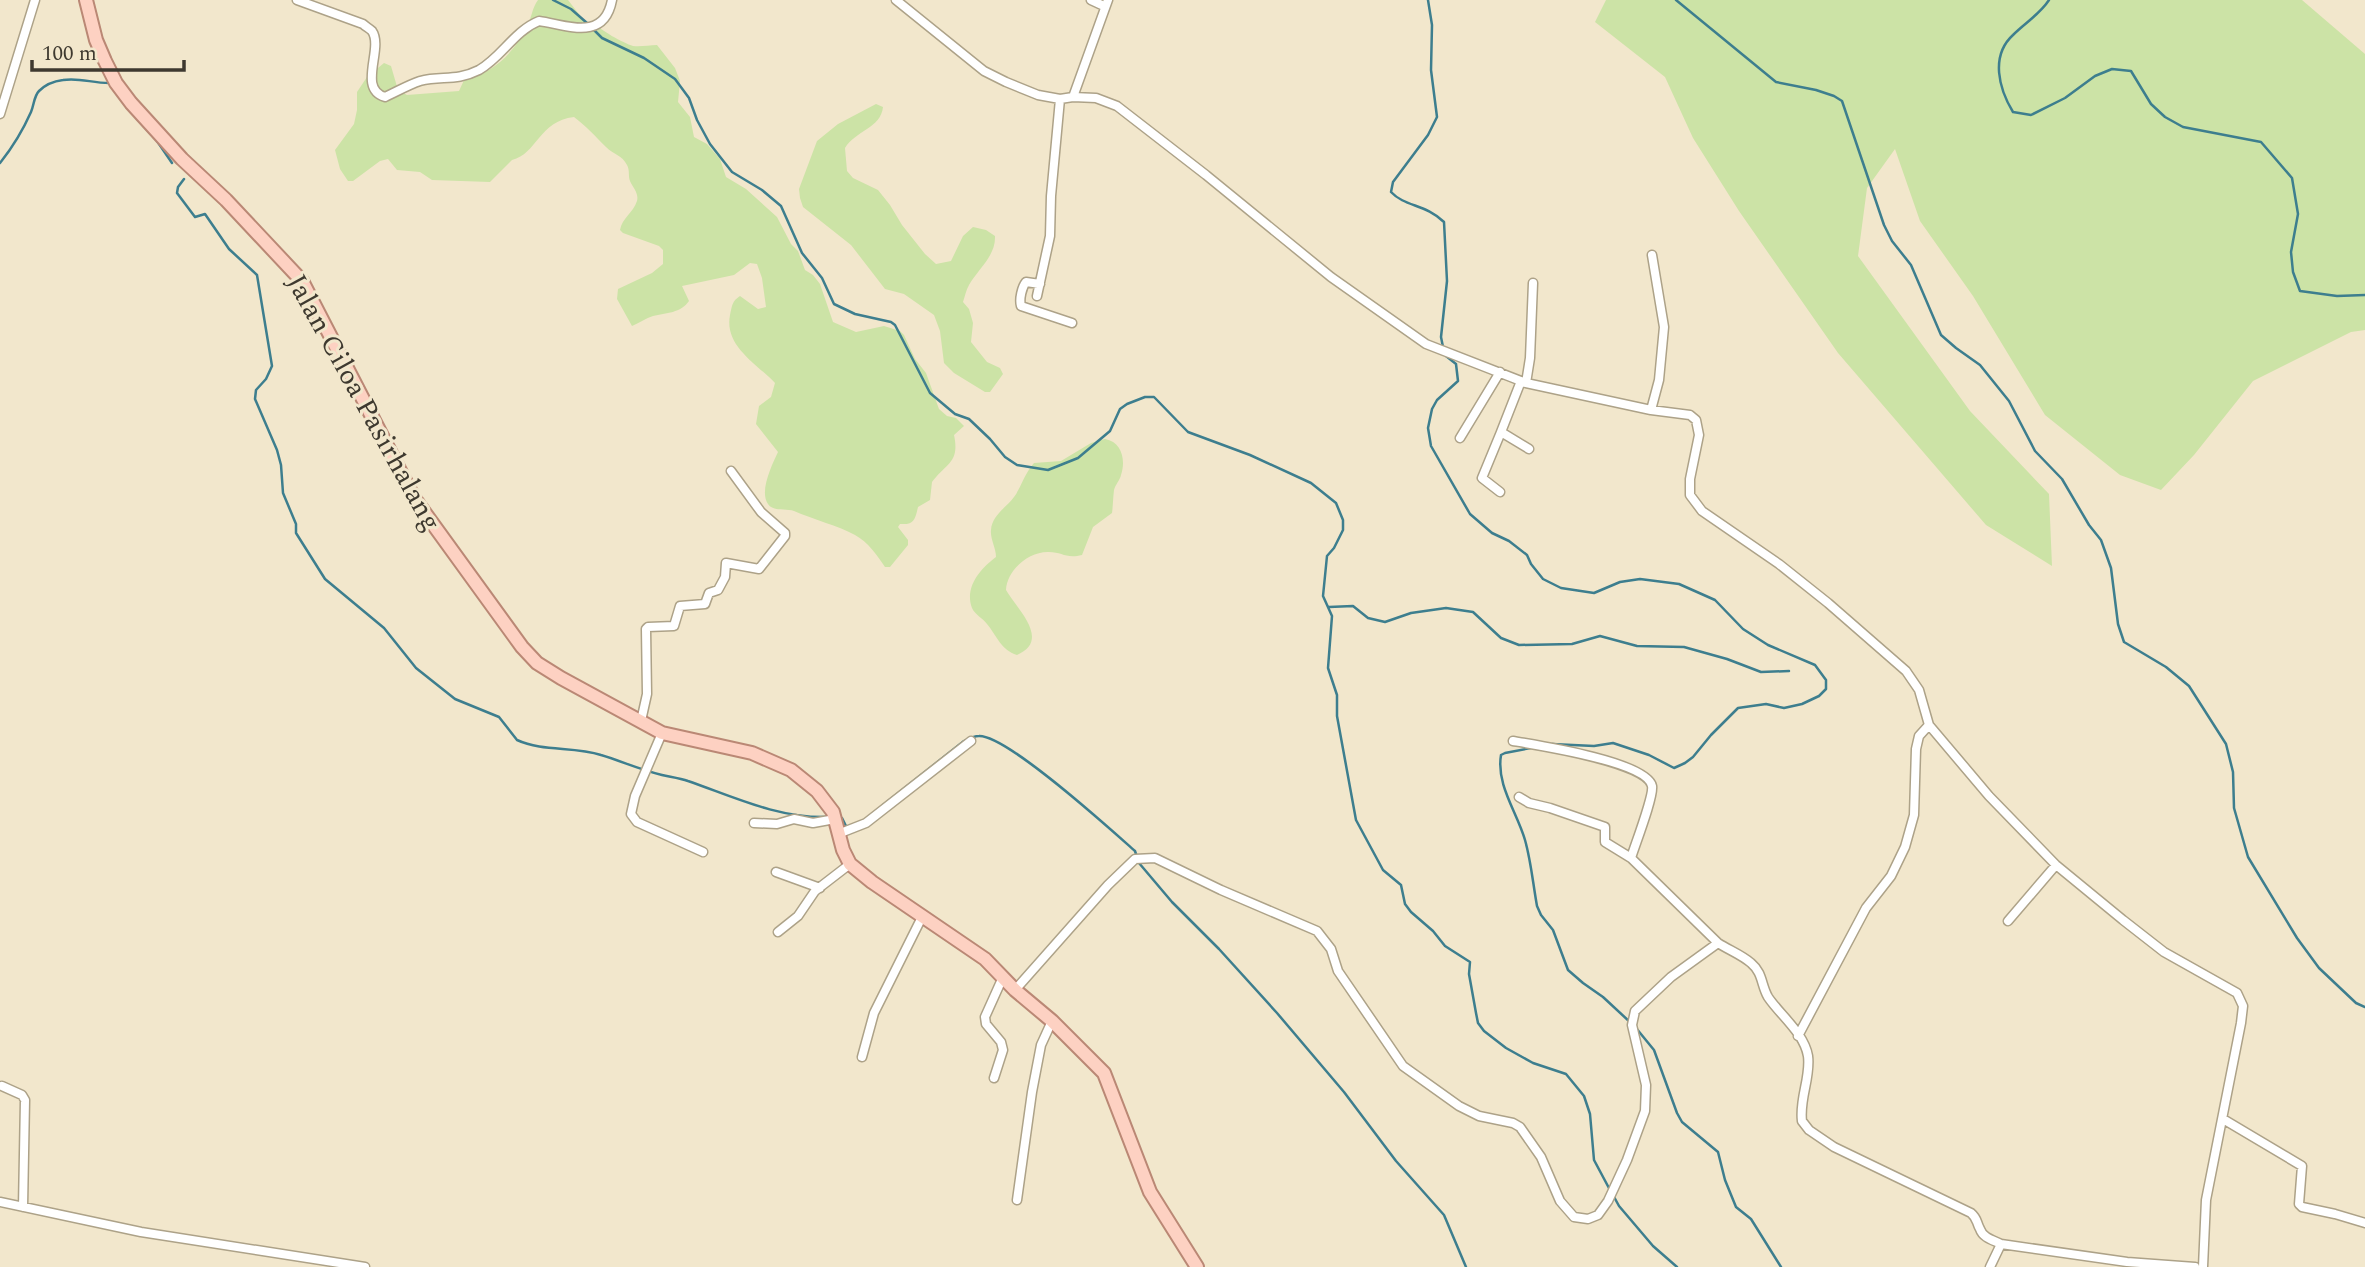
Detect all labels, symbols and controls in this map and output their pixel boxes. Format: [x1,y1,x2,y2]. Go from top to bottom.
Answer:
scale bar [32,28,184,72]
text: 100 m [42,38,97,70]
street label: Jalan Ciloa Pasirhalang [275,266,452,539]

